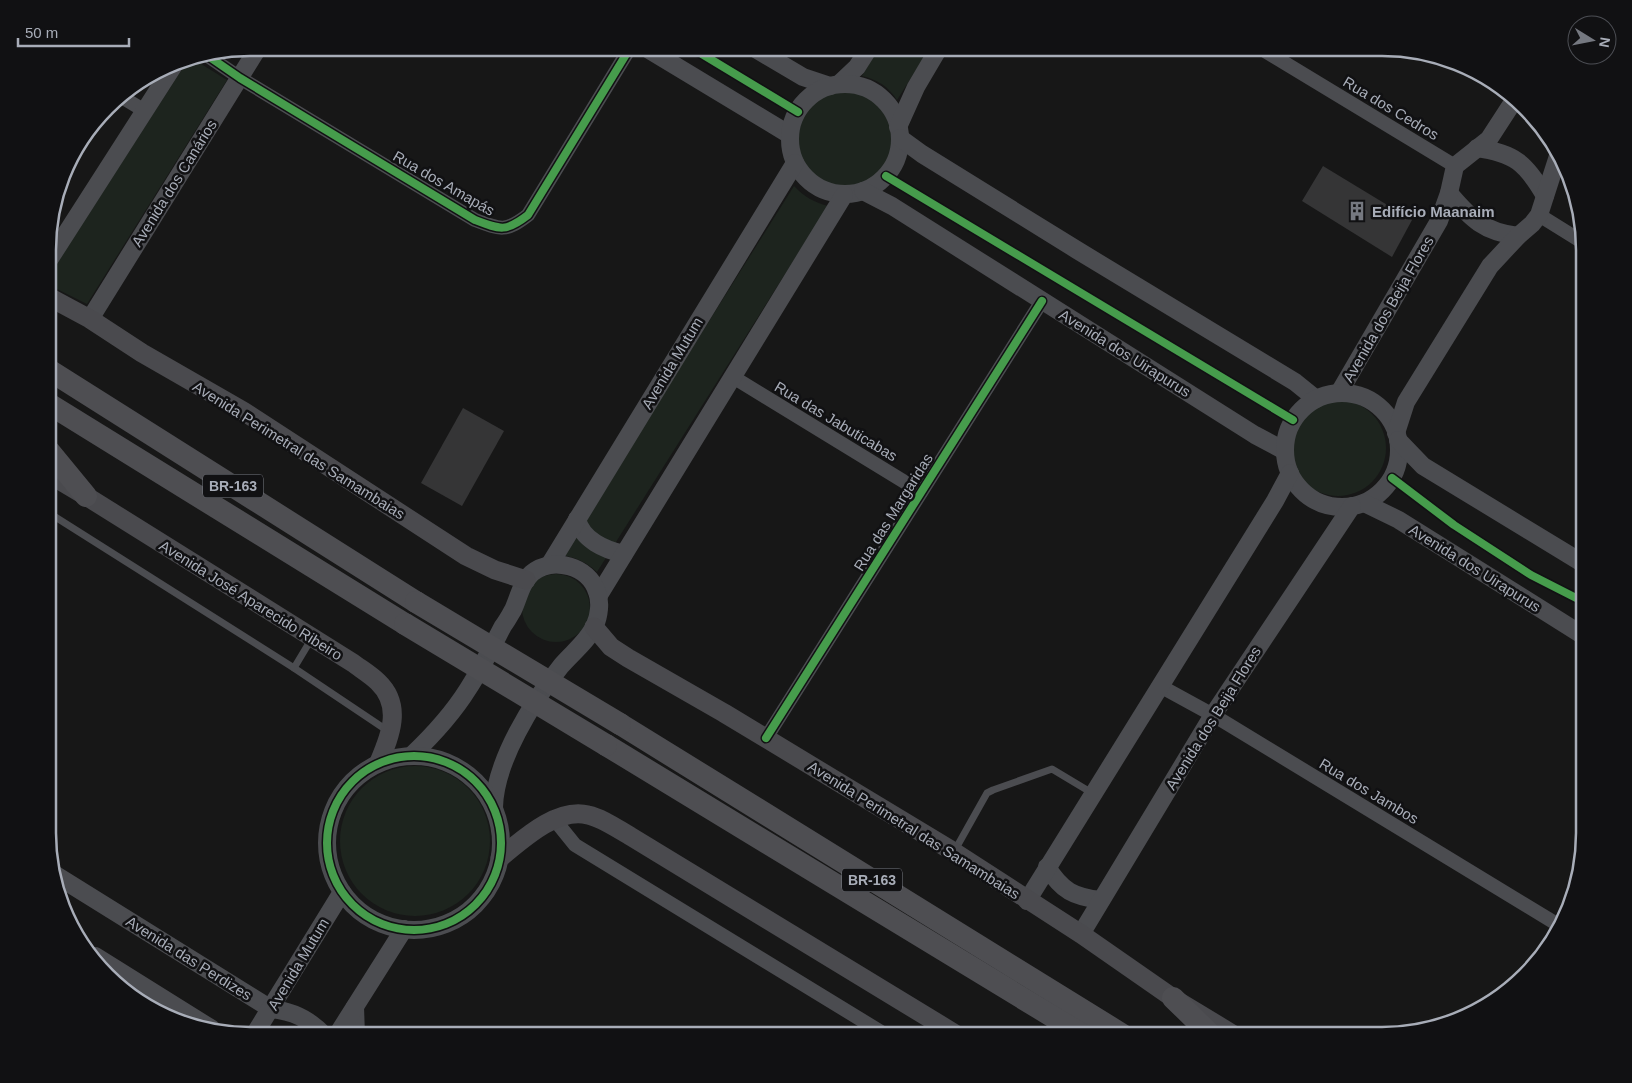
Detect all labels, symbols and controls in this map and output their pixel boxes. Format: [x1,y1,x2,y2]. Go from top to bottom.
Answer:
scale bar [18,15,129,47]
north arrow [1567,15,1617,65]
text: 50 m [25,24,58,41]
text: N [1596,36,1614,49]
street label: Rua dos Cedros [1340,73,1442,143]
street label: Avenida dos Canários [128,116,220,250]
street label: Rua dos Amapás [390,147,498,219]
building icon: Edifício Maanaim [1346,200,1368,222]
place label: Edifício Maanaim [1372,203,1495,220]
street label: Avenida dos Beija Flores [1339,233,1437,385]
street label: Avenida dos Uirapurus [1056,306,1194,400]
street label: Avenida Mutum [638,314,706,412]
street label: Avenida Perimetral das Samambaias [190,377,408,523]
street label: Rua das Jabuticabas [772,378,900,464]
street label: Rua das Margaridas [850,450,936,574]
road number: BR-163 [203,474,263,498]
street label: Avenida dos Uirapurus [1406,521,1544,615]
street label: Avenida José Aparecido Ribeiro [156,537,346,663]
street label: Avenida dos Beija Flores [1162,643,1264,793]
street label: Rua dos Jambos [1316,755,1422,827]
street label: Avenida Perimetral das Samambaias [805,757,1023,903]
road number: BR-163 [842,868,902,892]
street label: Avenida das Perdizes [123,912,255,1004]
street label: Avenida Mutum [264,915,332,1013]

